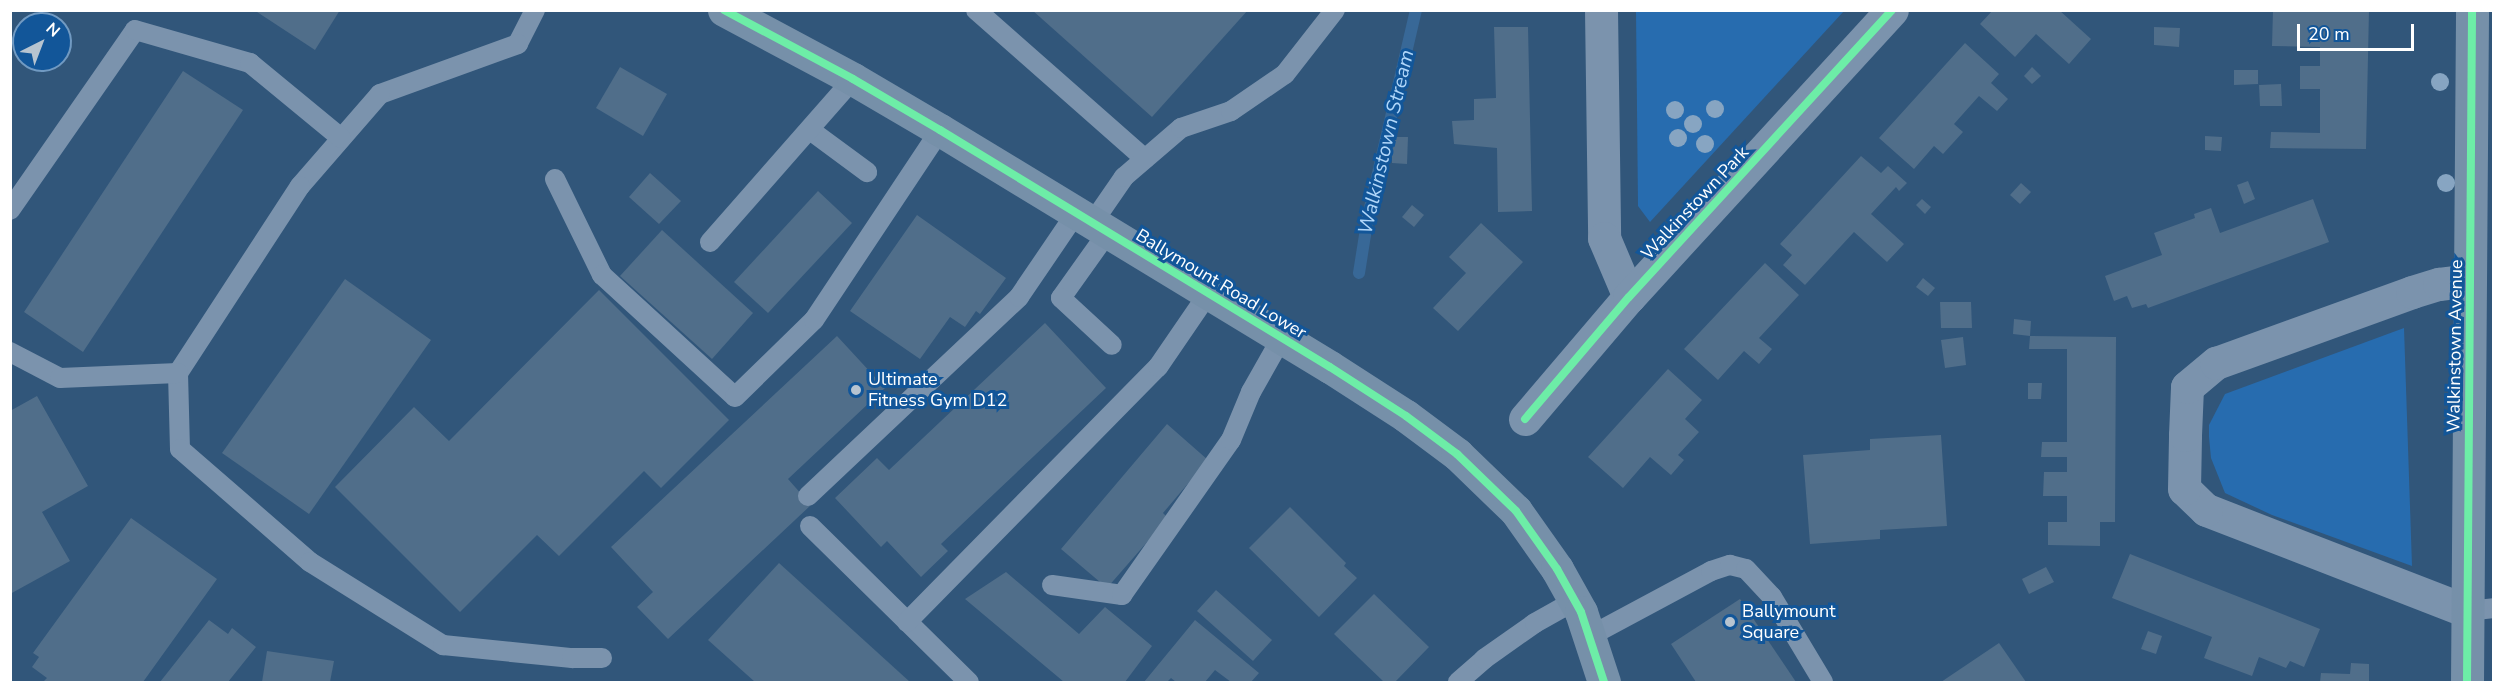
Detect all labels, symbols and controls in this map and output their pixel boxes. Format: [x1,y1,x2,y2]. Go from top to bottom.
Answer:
north arrow [12,12,72,72]
scale bar [2300,12,2417,50]
text: N [41,18,65,42]
text: 20 m [2308,22,2350,46]
water label: Walkinstown Stream [1353,47,1419,237]
street label: Walkinstown Park [1637,142,1753,264]
street label: Ballymount Road Lower [1132,224,1310,344]
street label: Walkinstown Avenue [2443,259,2467,433]
place label: Ultimate Fitness Gym D12 [868,369,1007,412]
marker: Ultimate Fitness Gym D12 [849,383,863,397]
place label: Ballymount Square [1742,601,1835,644]
marker: Ballymount Square [1723,615,1737,629]

